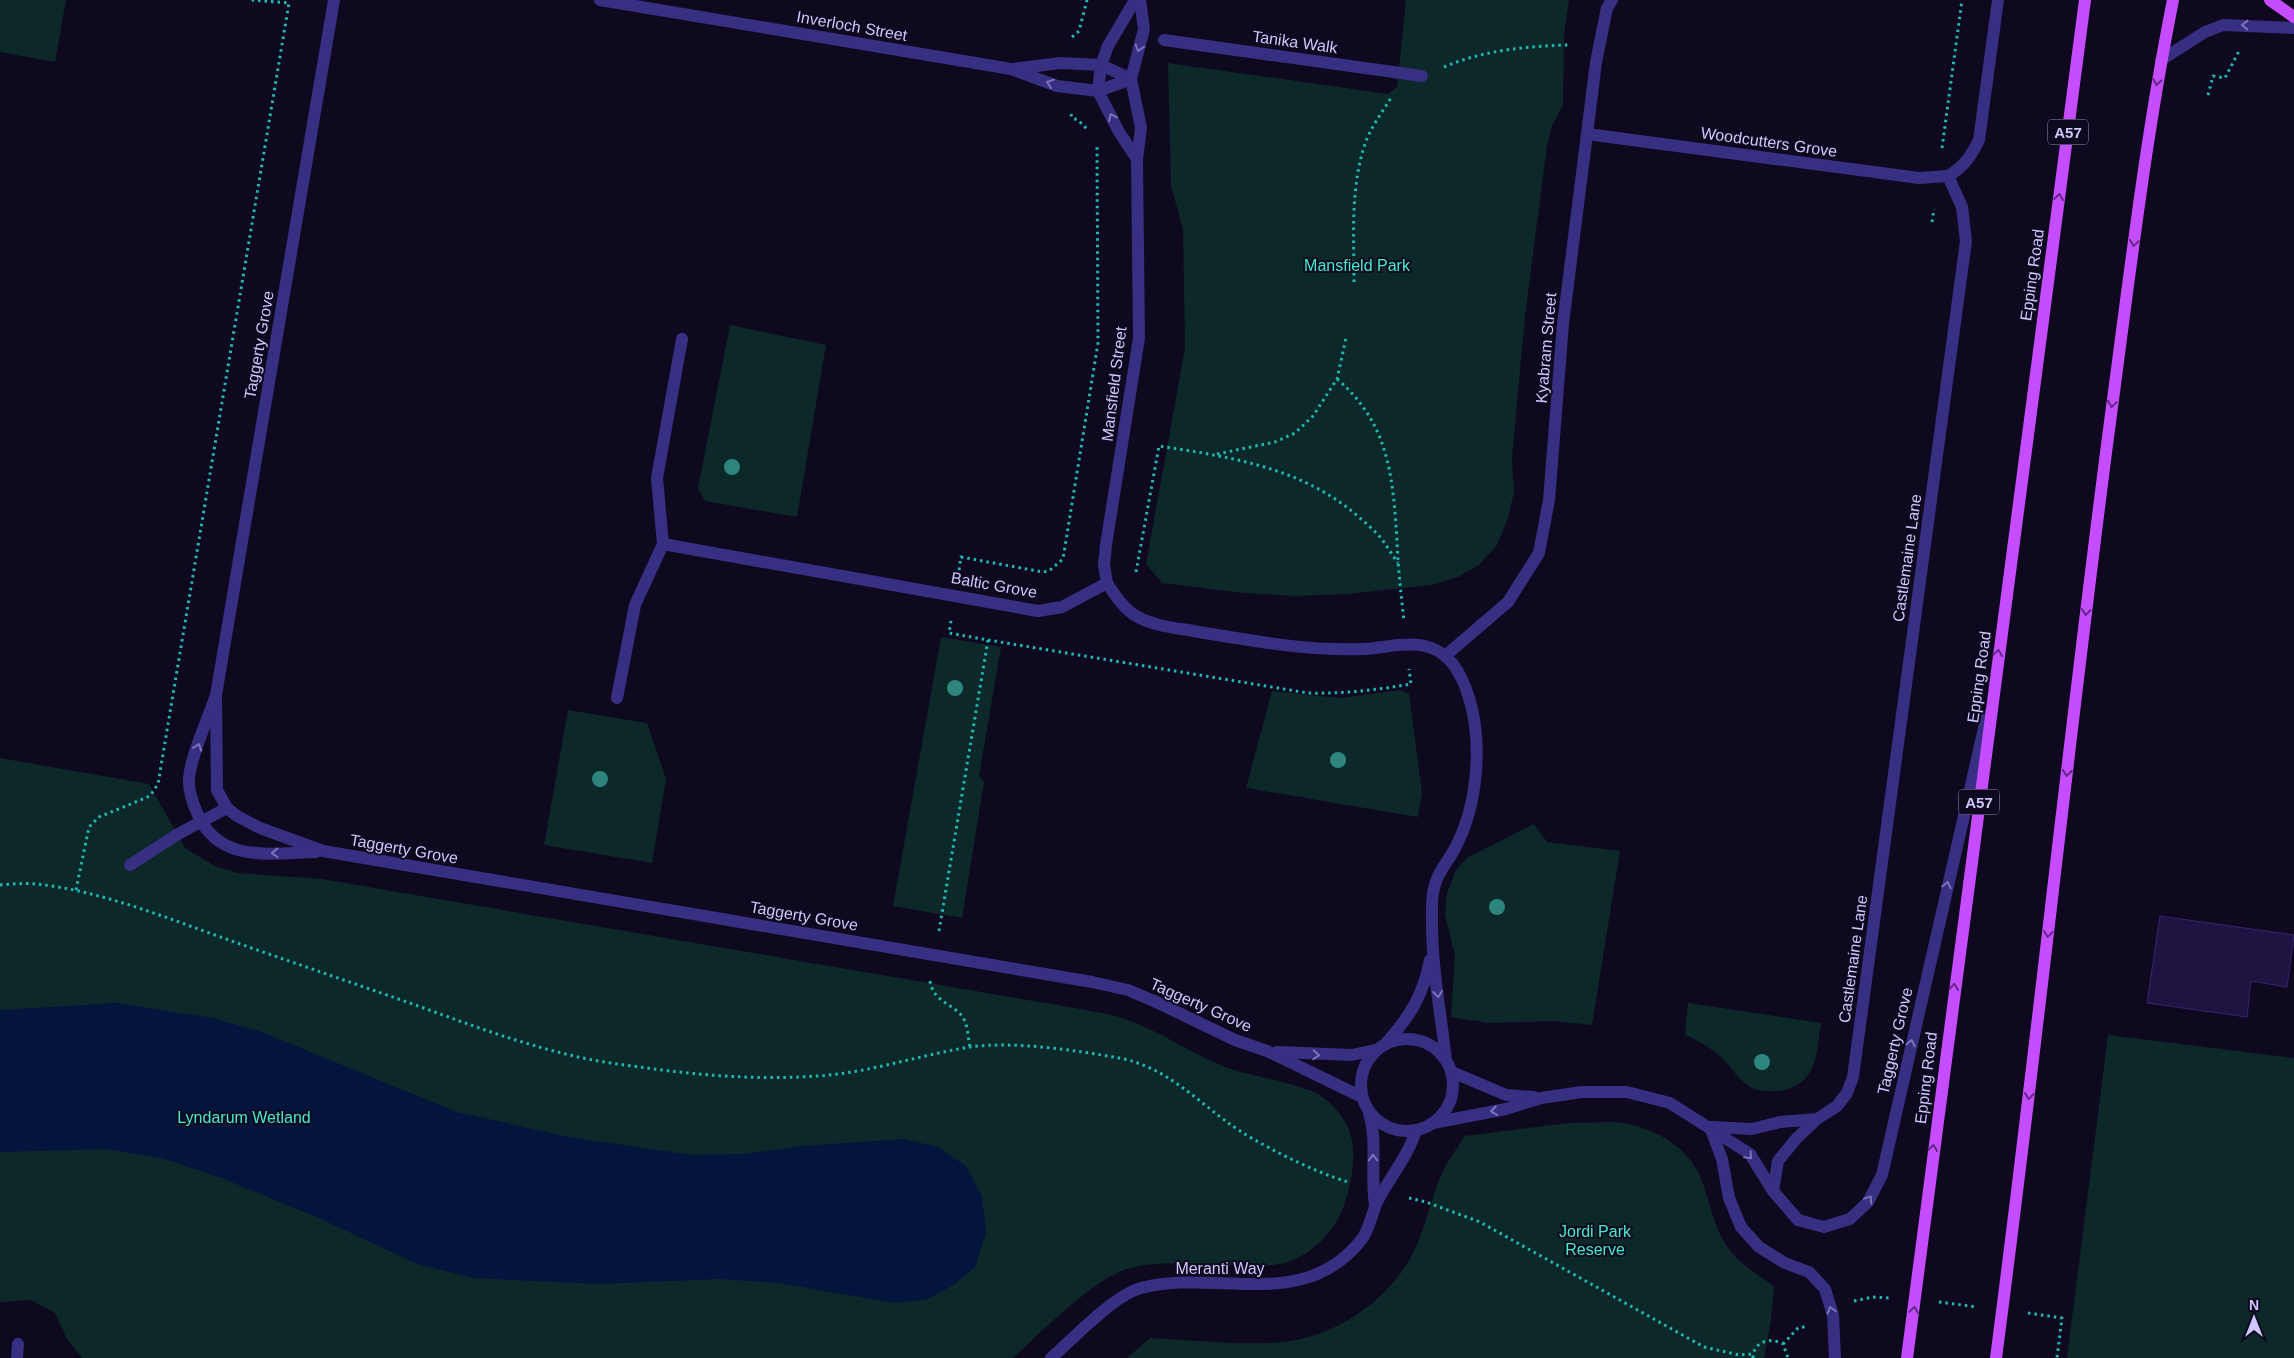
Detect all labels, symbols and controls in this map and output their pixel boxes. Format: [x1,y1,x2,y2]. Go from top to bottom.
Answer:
street label: Inverloch Street [795,8,909,44]
one-way arrow [2241,20,2249,31]
street label: Tanika Walk [1251,28,1340,57]
one-way arrow [1134,43,1144,51]
one-way arrow [1047,79,1055,89]
one-way arrow [2152,79,2163,87]
one-way arrow [1108,113,1118,122]
road number: A57 [2048,120,2088,144]
street label: Woodcutters Grove [1700,124,1838,160]
one-way arrow [2053,193,2064,201]
street label: Epping Road [2017,228,2047,322]
one-way arrow [2129,239,2140,247]
park label: Mansfield Park [1304,257,1411,274]
street label: Taggerty Grove [241,290,277,400]
street label: Kyabram Street [1533,291,1559,404]
street label: Mansfield Street [1099,325,1130,442]
one-way arrow [2107,401,2118,409]
street label: Castlemaine Lane [1890,493,1924,623]
street label: Baltic Grove [950,569,1038,601]
one-way arrow [2081,608,2092,616]
street label: Epping Road [1964,630,1994,724]
one-way arrow [1992,648,2003,656]
one-way arrow [192,744,202,752]
one-way arrow [2062,769,2073,777]
road number: A57 [1959,790,1999,814]
street label: Taggerty Grove [349,831,459,867]
one-way arrow [270,848,278,858]
one-way arrow [1941,880,1952,889]
street label: Castlemaine Lane [1836,894,1870,1024]
street label: Taggerty Grove [749,898,859,934]
one-way arrow [2043,931,2054,939]
street label: Taggerty Grove [1148,975,1255,1035]
one-way arrow [1948,983,1959,991]
street label: Taggerty Grove [1874,986,1916,1096]
one-way arrow [1432,990,1443,998]
street label: Epping Road [1912,1031,1940,1125]
one-way arrow [1905,1039,1916,1048]
one-way arrow [1312,1049,1320,1060]
one-way arrow [2024,1092,2035,1100]
one-way arrow [1490,1105,1499,1115]
park label: Lyndarum Wetland [177,1109,311,1126]
one-way arrow [1927,1144,1938,1152]
one-way arrow [1743,1150,1752,1159]
one-way arrow [1368,1154,1378,1162]
one-way arrow [1862,1195,1872,1204]
park label: Jordi Park Reserve [1559,1223,1632,1258]
street label: Meranti Way [1175,1260,1265,1277]
north arrow [2229,1293,2279,1343]
text: N [2249,1297,2259,1313]
one-way arrow [1908,1305,1918,1314]
one-way arrow [1826,1306,1836,1314]

